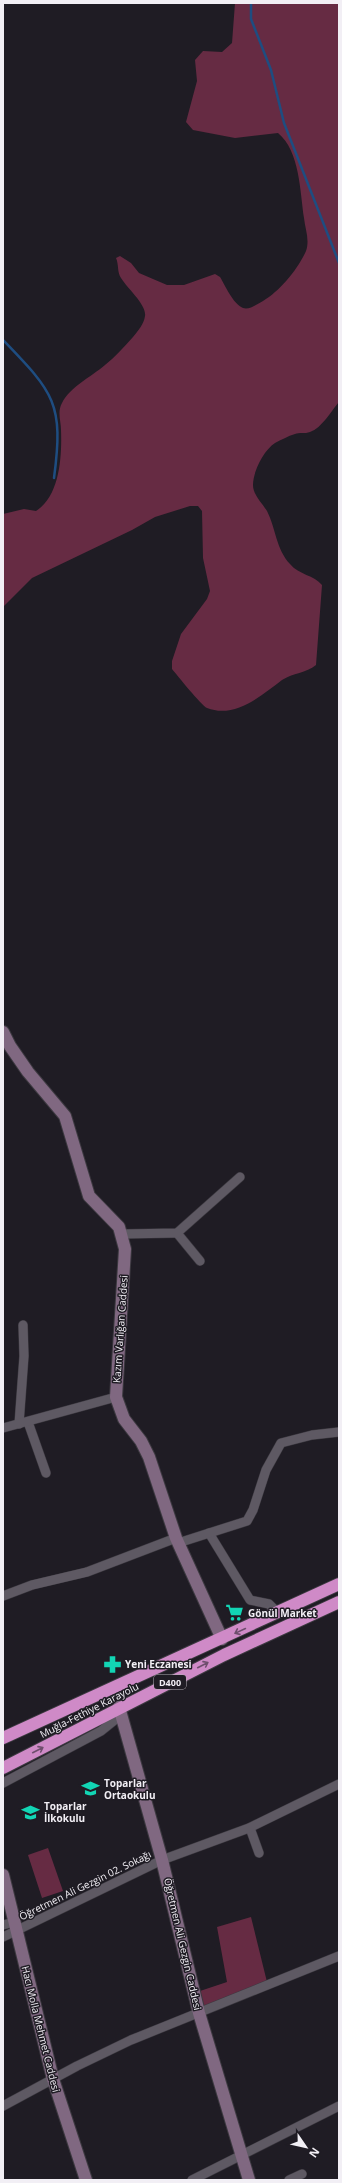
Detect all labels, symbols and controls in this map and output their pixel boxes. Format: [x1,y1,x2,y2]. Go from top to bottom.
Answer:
street label: Kazım Varlığan Caddesi [109,1275,131,1383]
supermarket icon: Gönül Market [225,1603,245,1623]
place label: Gönül Market [248,1606,317,1620]
one-way arrow [235,1628,247,1635]
pharmacy icon: Yeni Eczanesi [102,1654,122,1674]
place label: Yeni Eczanesi [125,1657,192,1671]
one-way arrow [197,1661,209,1668]
road number: D400 [154,1675,186,1689]
street label: Muğla-Fethiye Karayolu [37,1679,141,1741]
one-way arrow [31,1746,43,1753]
place label: Toparlar Ortaokulu [104,1776,155,1802]
school or university icon: Toparlar Ortaokulu [81,1779,101,1799]
place label: Toparlar İlkokulu [44,1799,87,1825]
school or university icon: Toparlar İlkokulu [21,1802,41,1822]
street label: Öğretmen Ali Gezgin 02. Sokağı [17,1847,153,1923]
street label: Öğretmen Ali Gezgin Caddesi [161,1877,205,2011]
street label: Hacı Molla Mehmet Caddesi [19,1964,63,2094]
north arrow [286,2127,326,2167]
text: N [306,2145,323,2161]

